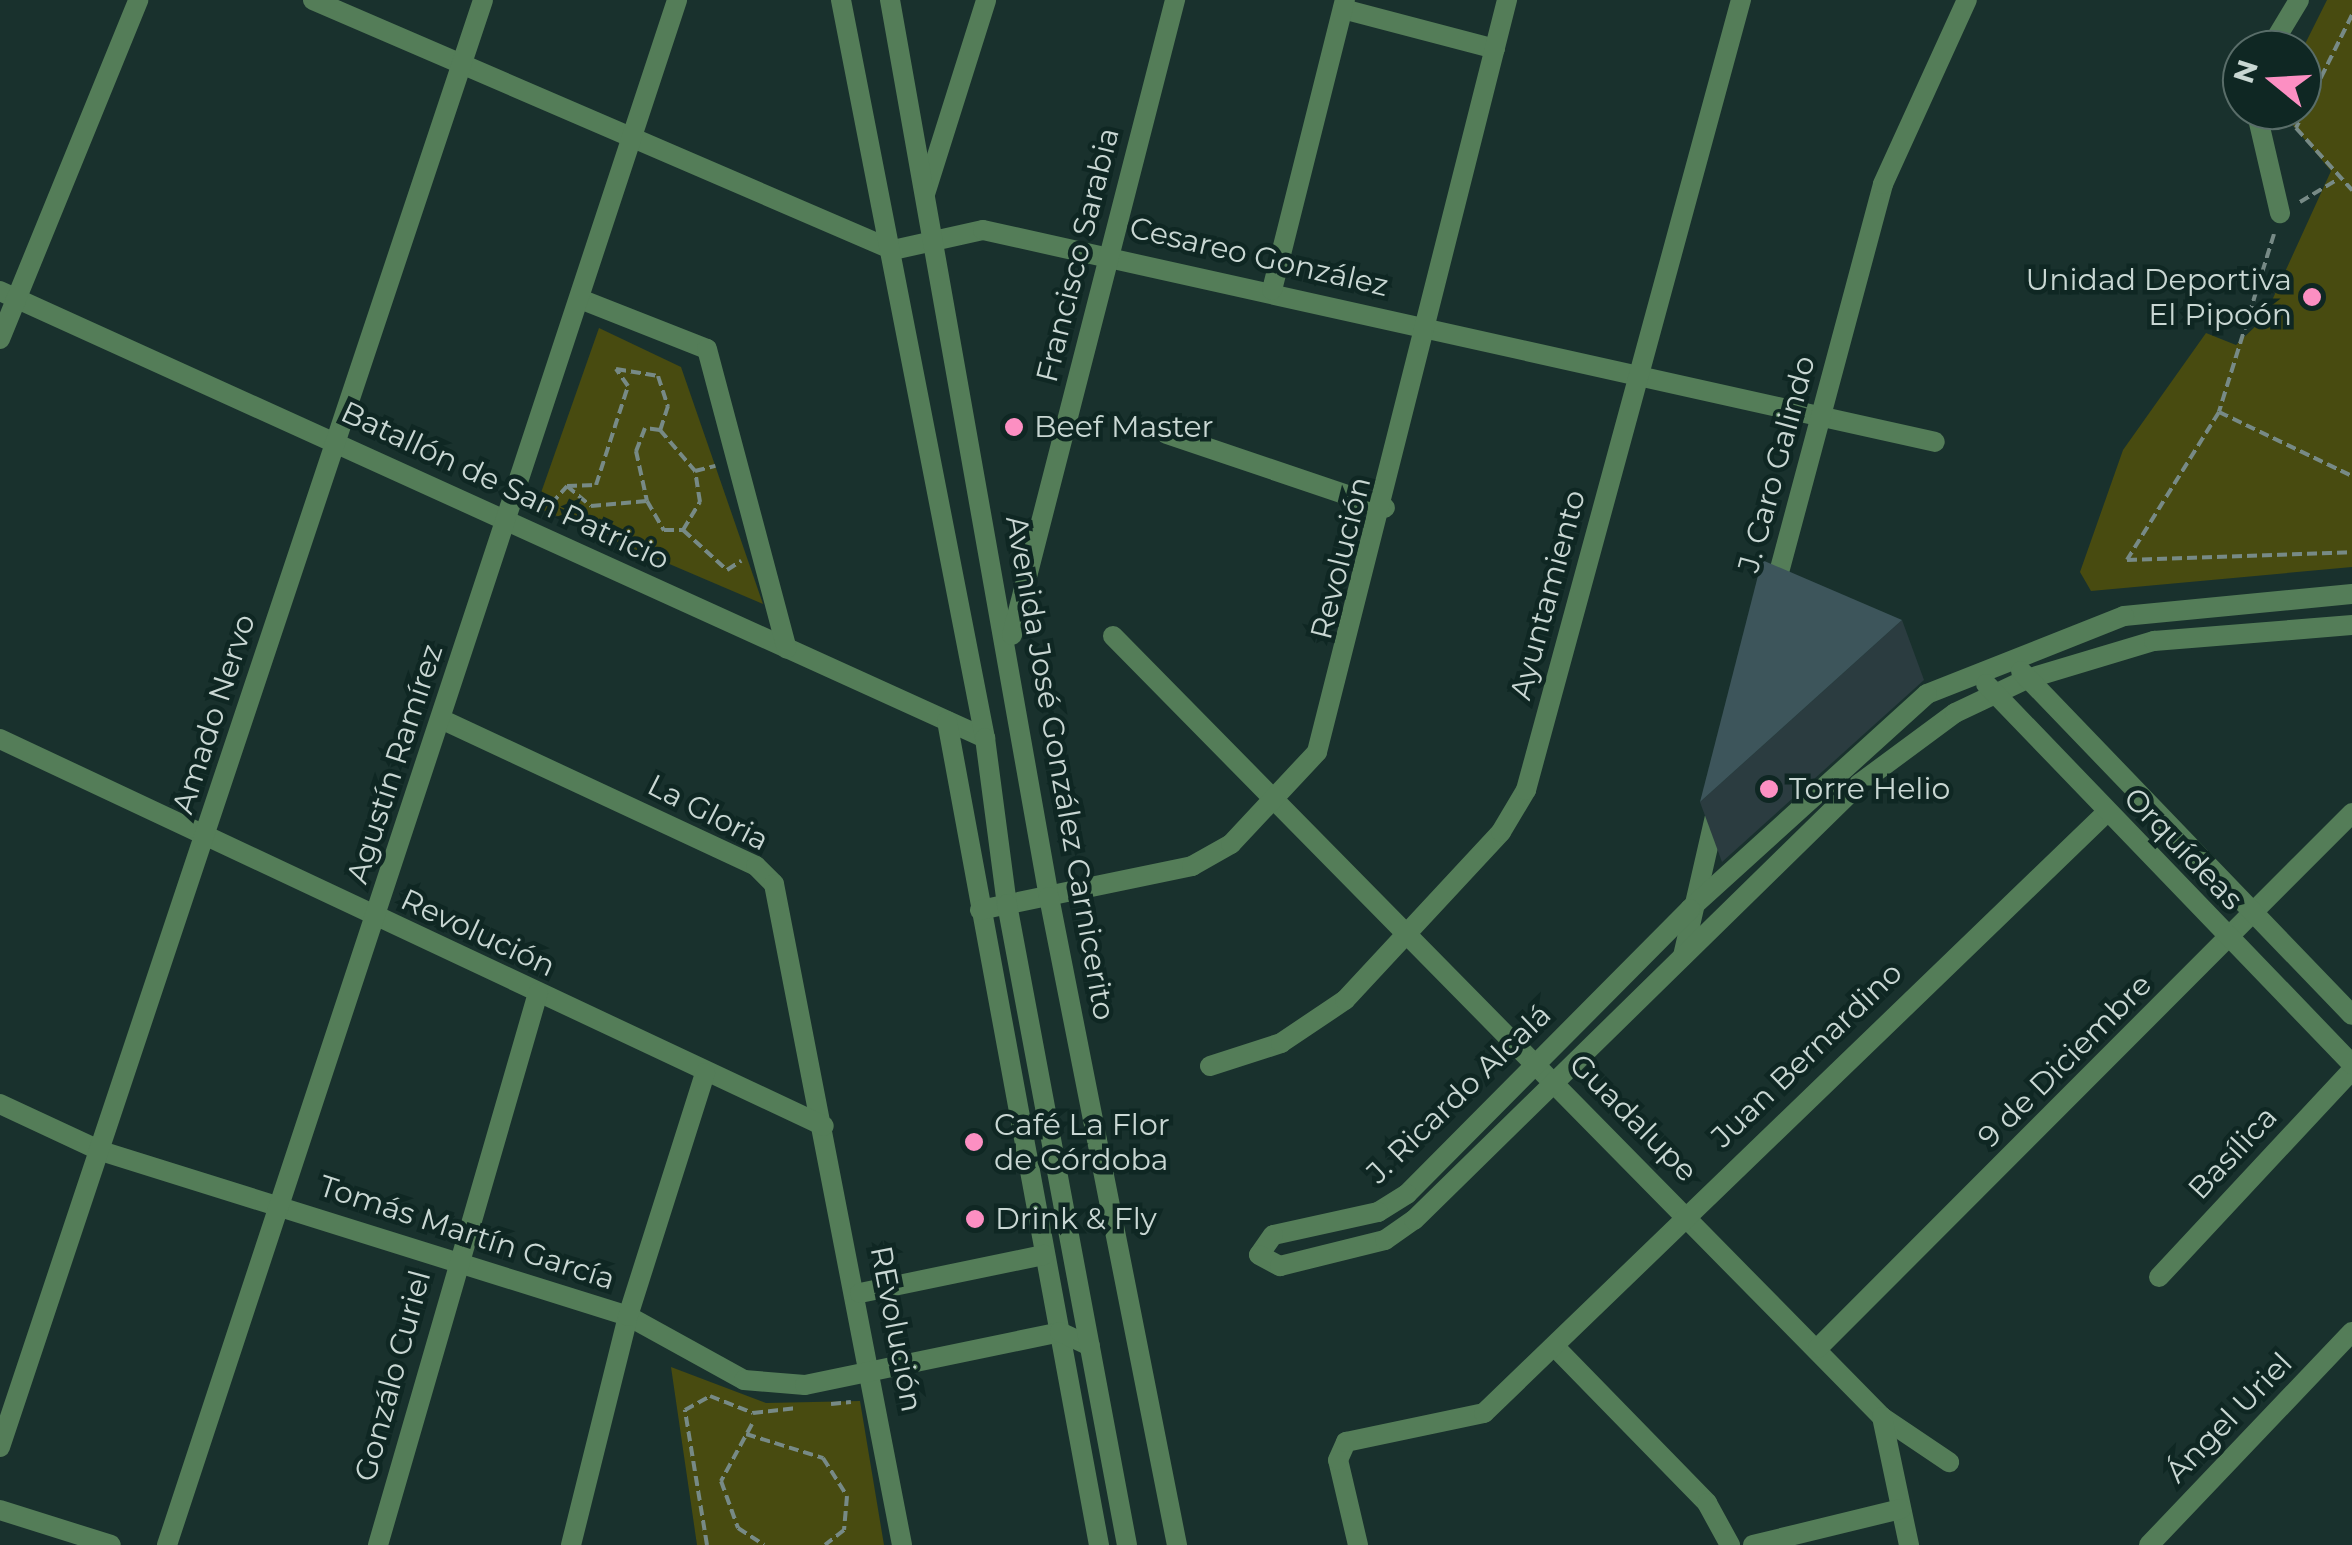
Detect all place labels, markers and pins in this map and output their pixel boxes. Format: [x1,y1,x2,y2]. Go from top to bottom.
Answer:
place label: Unidad Deportiva El Pipoón [2025,262,2292,332]
marker: Unidad Deportiva El Pipoón [2301,286,2323,308]
place label: Beef Master [1034,409,1214,445]
marker: Beef Master [1003,416,1025,438]
place label: Torre Helio [1789,771,1950,807]
marker: Torre Helio [1758,778,1780,800]
place label: Café La Flor de Córdoba [994,1107,1170,1178]
marker: Café La Flor de Córdoba [963,1131,985,1153]
place label: Drink & Fly [995,1201,1157,1237]
marker: Drink & Fly [964,1208,986,1230]

